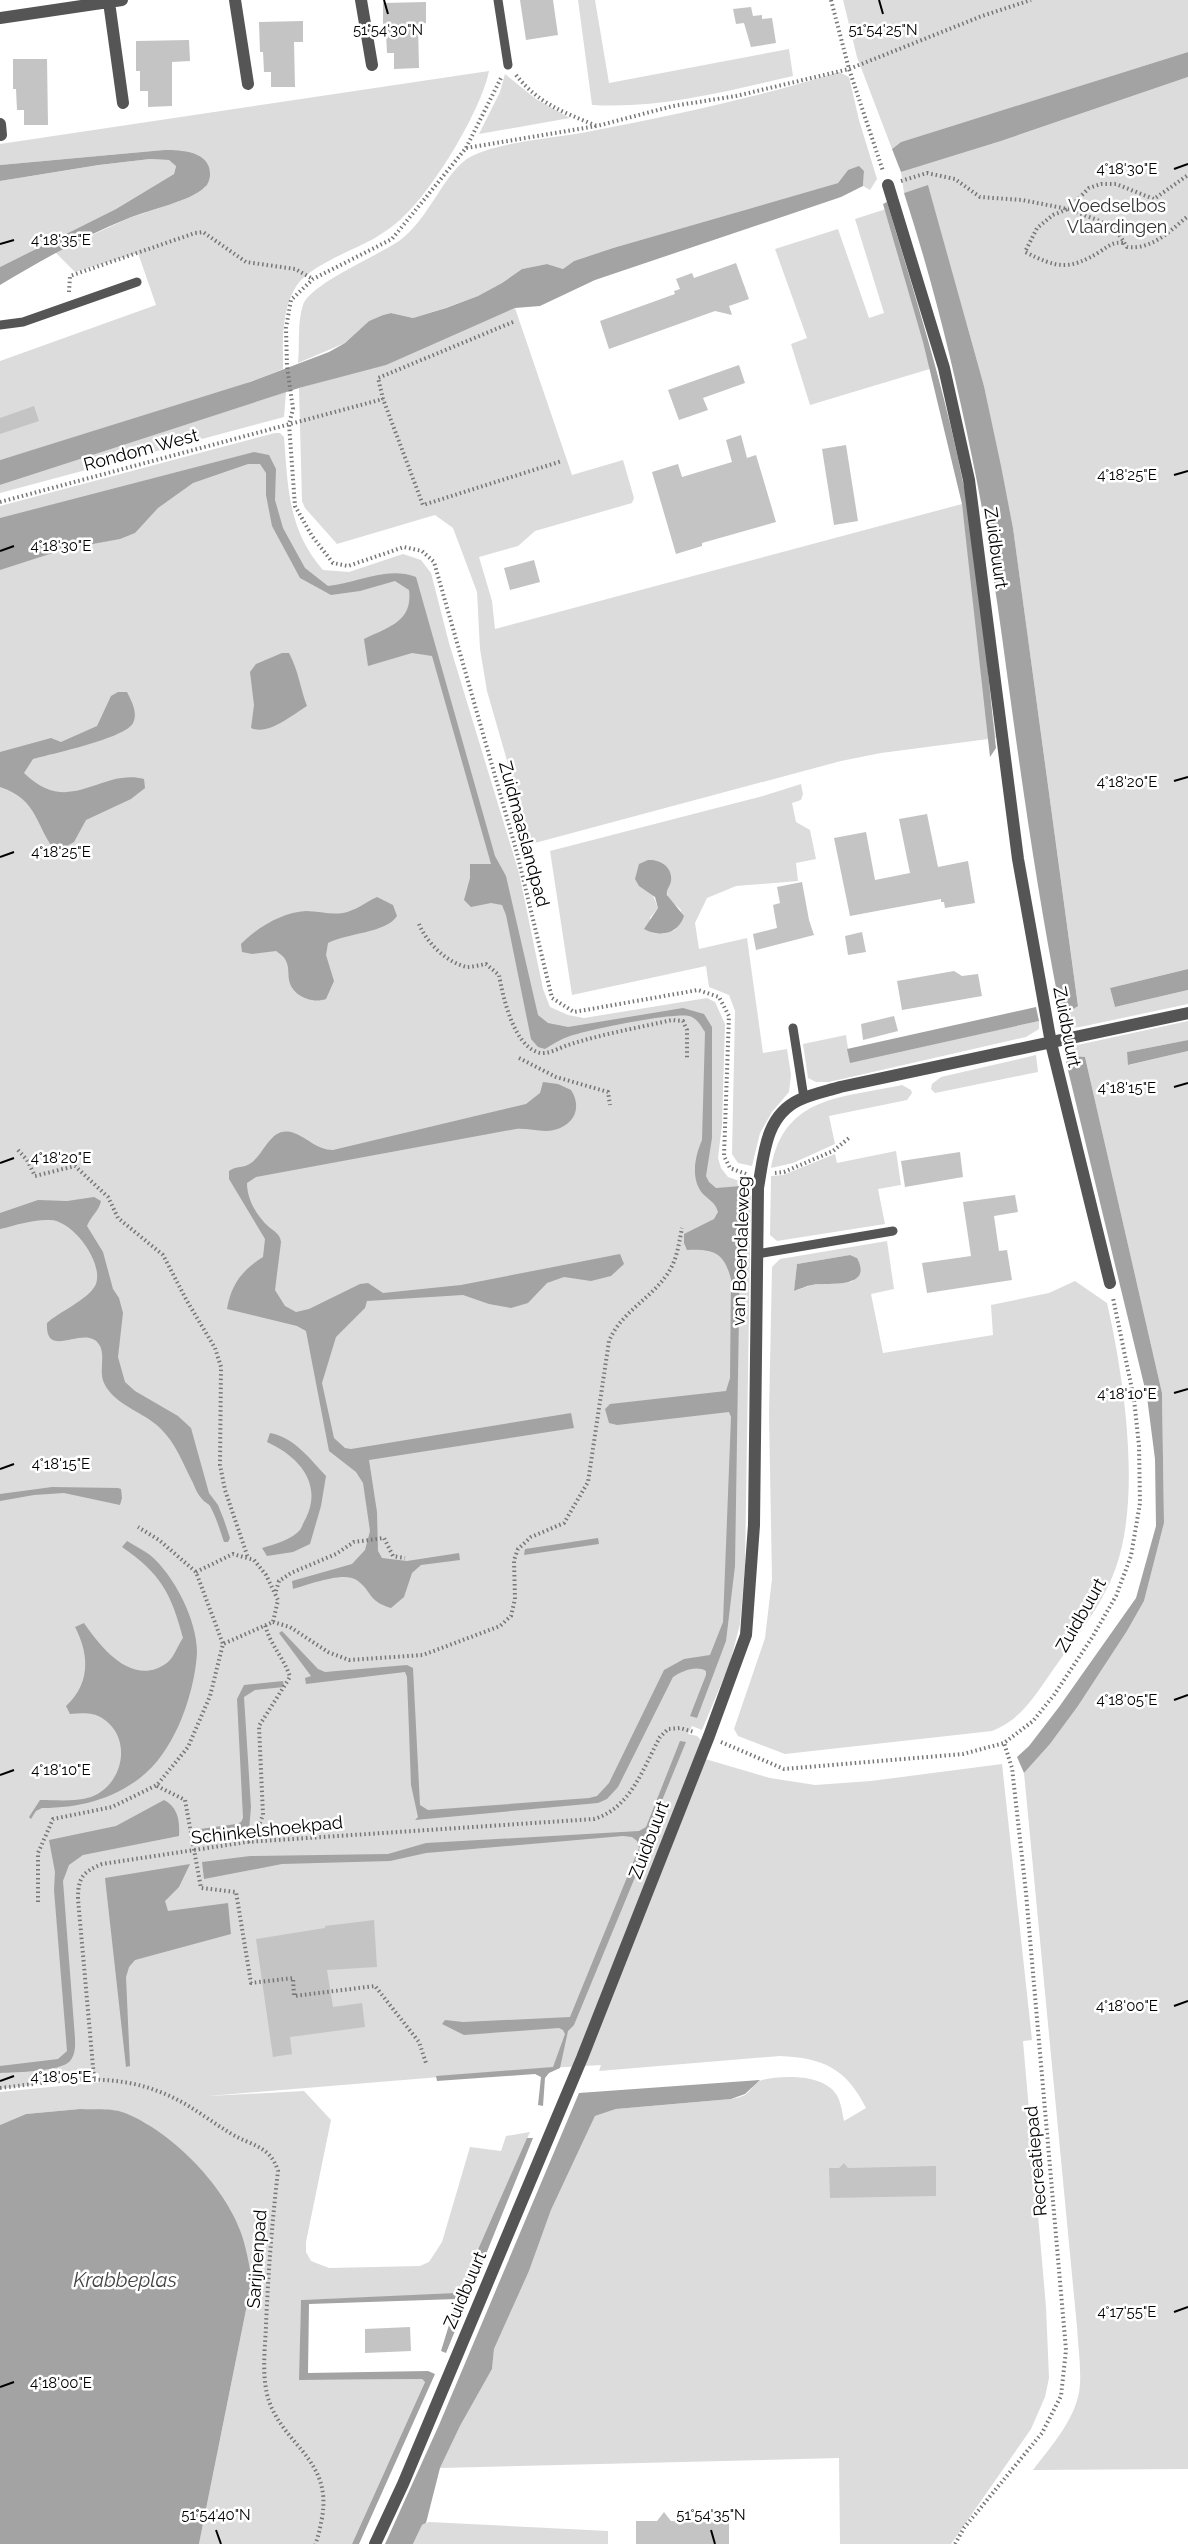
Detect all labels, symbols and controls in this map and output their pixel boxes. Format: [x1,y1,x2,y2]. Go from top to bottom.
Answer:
text: 51°54'30"N [353,21,423,39]
text: 51°54'25"N [848,21,918,39]
text: 4°18'30"E [1097,160,1157,178]
park label: Voedselbos Vlaardingen [1067,195,1167,237]
text: 4°18'35"E [31,231,91,249]
street label: Rondom West [81,424,201,475]
text: 4°18'25"E [1097,466,1157,484]
street label: Zuidbuurt [980,506,1013,590]
text: 4°18'30"E [31,537,91,555]
street label: Zuidmaaslandpad [495,759,554,909]
text: 4°18'20"E [1097,773,1157,791]
text: 4°18'25"E [31,843,91,861]
street label: Zuidbuurt [1049,985,1086,1069]
text: 4°18'15"E [1098,1079,1156,1097]
text: 4°18'20"E [31,1149,91,1167]
street label: van Boendaleweg [727,1176,754,1326]
text: 4°18'10"E [1097,1385,1157,1403]
text: 4°18'15"E [32,1455,90,1473]
street label: Zuidbuurt [1051,1574,1110,1655]
text: 4°18'05"E [1096,1691,1158,1709]
text: 4°18'10"E [31,1761,91,1779]
street label: Zuidbuurt [624,1798,673,1882]
street label: Schinkelshoekpad [190,1811,344,1848]
text: 4°18'00"E [1096,1997,1158,2015]
text: 4°18'05"E [30,2068,92,2086]
street label: Recreatiepad [1020,2105,1051,2217]
street label: Sarijnenpad [243,2209,270,2309]
street label: Zuidbuurt [439,2248,490,2332]
water label: Krabbeplas [73,2268,177,2292]
text: 4°17'55"E [1098,2303,1156,2321]
text: 4°18'00"E [30,2374,92,2392]
text: 51°54'40"N [181,2506,251,2524]
text: 51°54'35"N [676,2506,746,2524]

